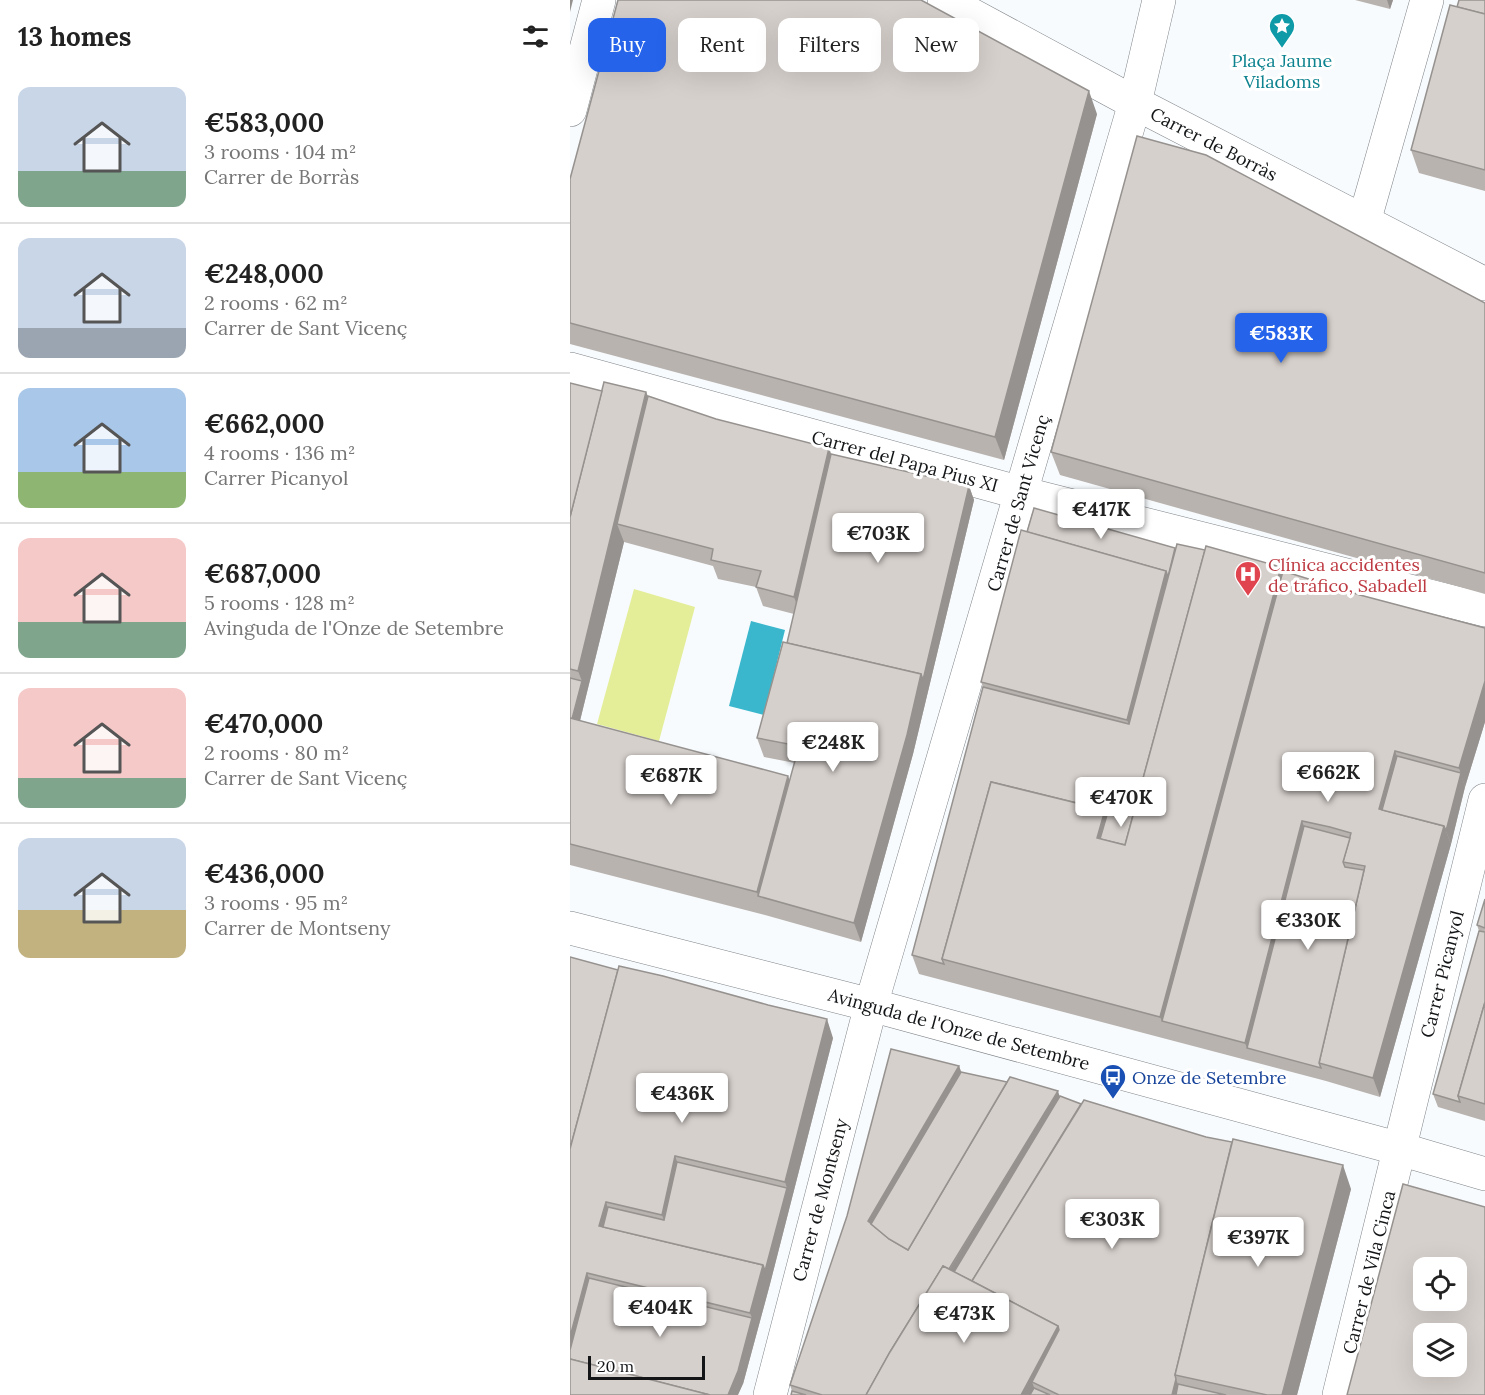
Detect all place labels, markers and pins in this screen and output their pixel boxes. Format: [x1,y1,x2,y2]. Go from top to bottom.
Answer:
place icon: Plaça Jaume Viladoms [1267,11,1297,49]
place label: Plaça Jaume Viladoms [1232,49,1333,93]
pin: €583K [1239,313,1323,364]
pin: €417K [1059,489,1143,540]
pin: €703K [836,513,920,564]
place label: Clínica accidentes de tráfico, Sabadell [1268,553,1427,597]
hospital icon: Clínica accidentes de tráfico, Sabadell [1233,559,1263,597]
pin: €248K [791,722,875,773]
pin: €662K [1286,752,1370,803]
pin: €687K [629,755,713,806]
pin: €470K [1079,777,1163,828]
pin: €330K [1266,900,1350,951]
bus stop icon: Onze de Setembre [1098,1062,1128,1100]
place label: Onze de Setembre [1132,1066,1287,1089]
pin: €436K [640,1073,724,1124]
pin: €303K [1070,1199,1154,1250]
pin: €397K [1216,1217,1300,1268]
pin: €404K [618,1287,702,1338]
pin: €473K [922,1293,1006,1344]

